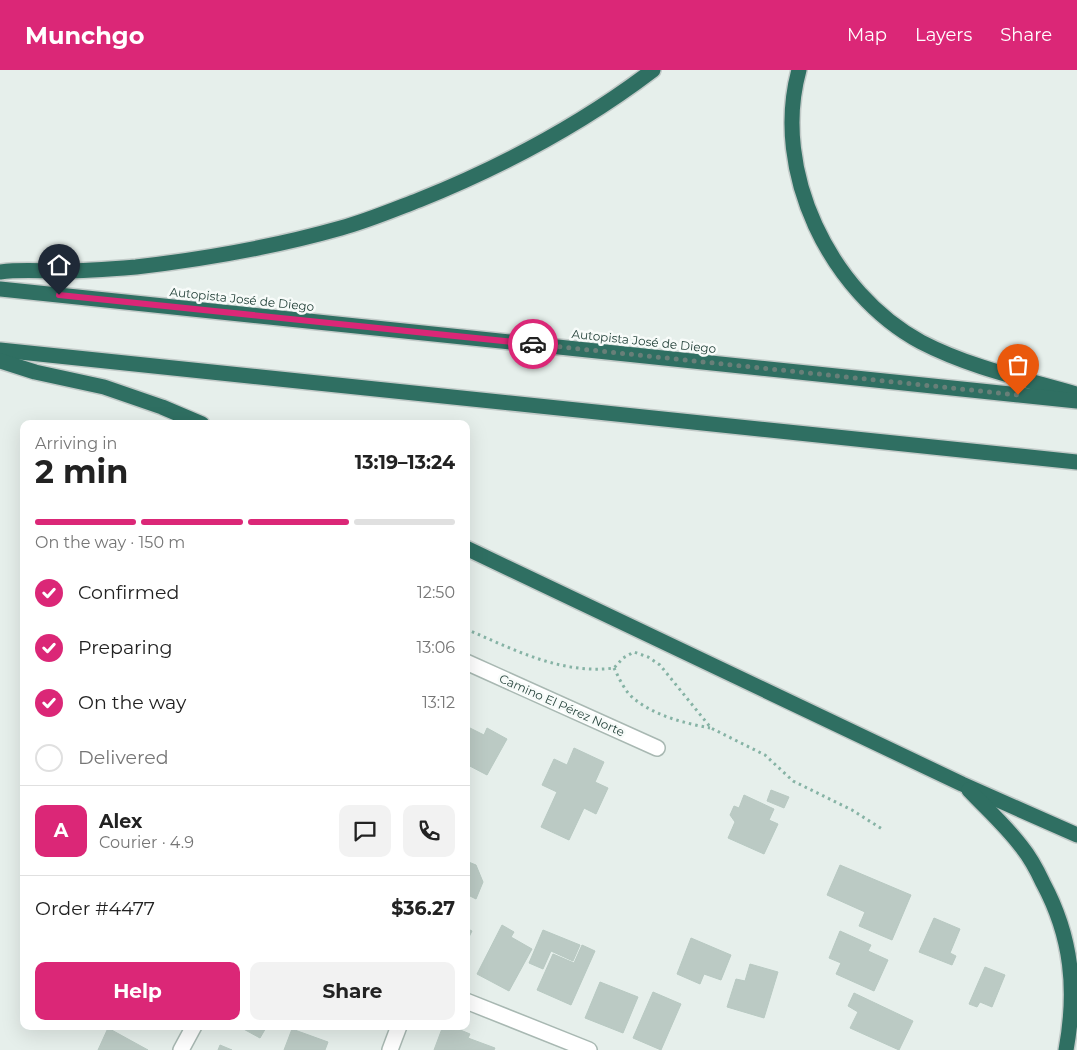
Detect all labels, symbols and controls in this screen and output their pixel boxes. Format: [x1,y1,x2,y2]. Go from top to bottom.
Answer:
text: Munchgo [25,21,144,50]
text: Map [847,24,887,46]
text: Layers [915,24,972,46]
text: Share [1000,24,1052,46]
pin [38,244,80,295]
icon: home [45,251,73,279]
street label: Autopista José de Diego [169,284,315,314]
courier [508,319,558,369]
street label: Autopista José de Diego [571,326,717,356]
icon: car [519,330,547,358]
pin [997,344,1039,395]
icon: bag [1004,351,1032,379]
text: Arriving in [35,434,117,453]
text: 13:19–13:24 [355,451,455,474]
text: 2 min [35,452,128,491]
text: On the way · 150 m [35,533,185,552]
icon: check [35,579,63,607]
text: Confirmed [78,581,179,604]
text: 12:50 [417,583,455,602]
icon: check [35,634,63,662]
text: Preparing [78,636,173,659]
text: 13:06 [416,638,455,657]
street label: Camino El Pérez Norte [497,671,627,739]
icon: check [35,689,63,717]
text: On the way [78,691,186,714]
text: 13:12 [422,693,455,712]
text: Delivered [78,746,169,769]
button: chat [339,805,391,857]
button: phone [403,805,455,857]
text: Alex [99,810,142,833]
text: A [54,819,68,842]
text: Courier · 4.9 [99,833,194,852]
text: Order #4477 [35,897,155,920]
text: $36.27 [391,897,455,920]
button: Help [35,962,240,1020]
button: Share [250,962,455,1020]

